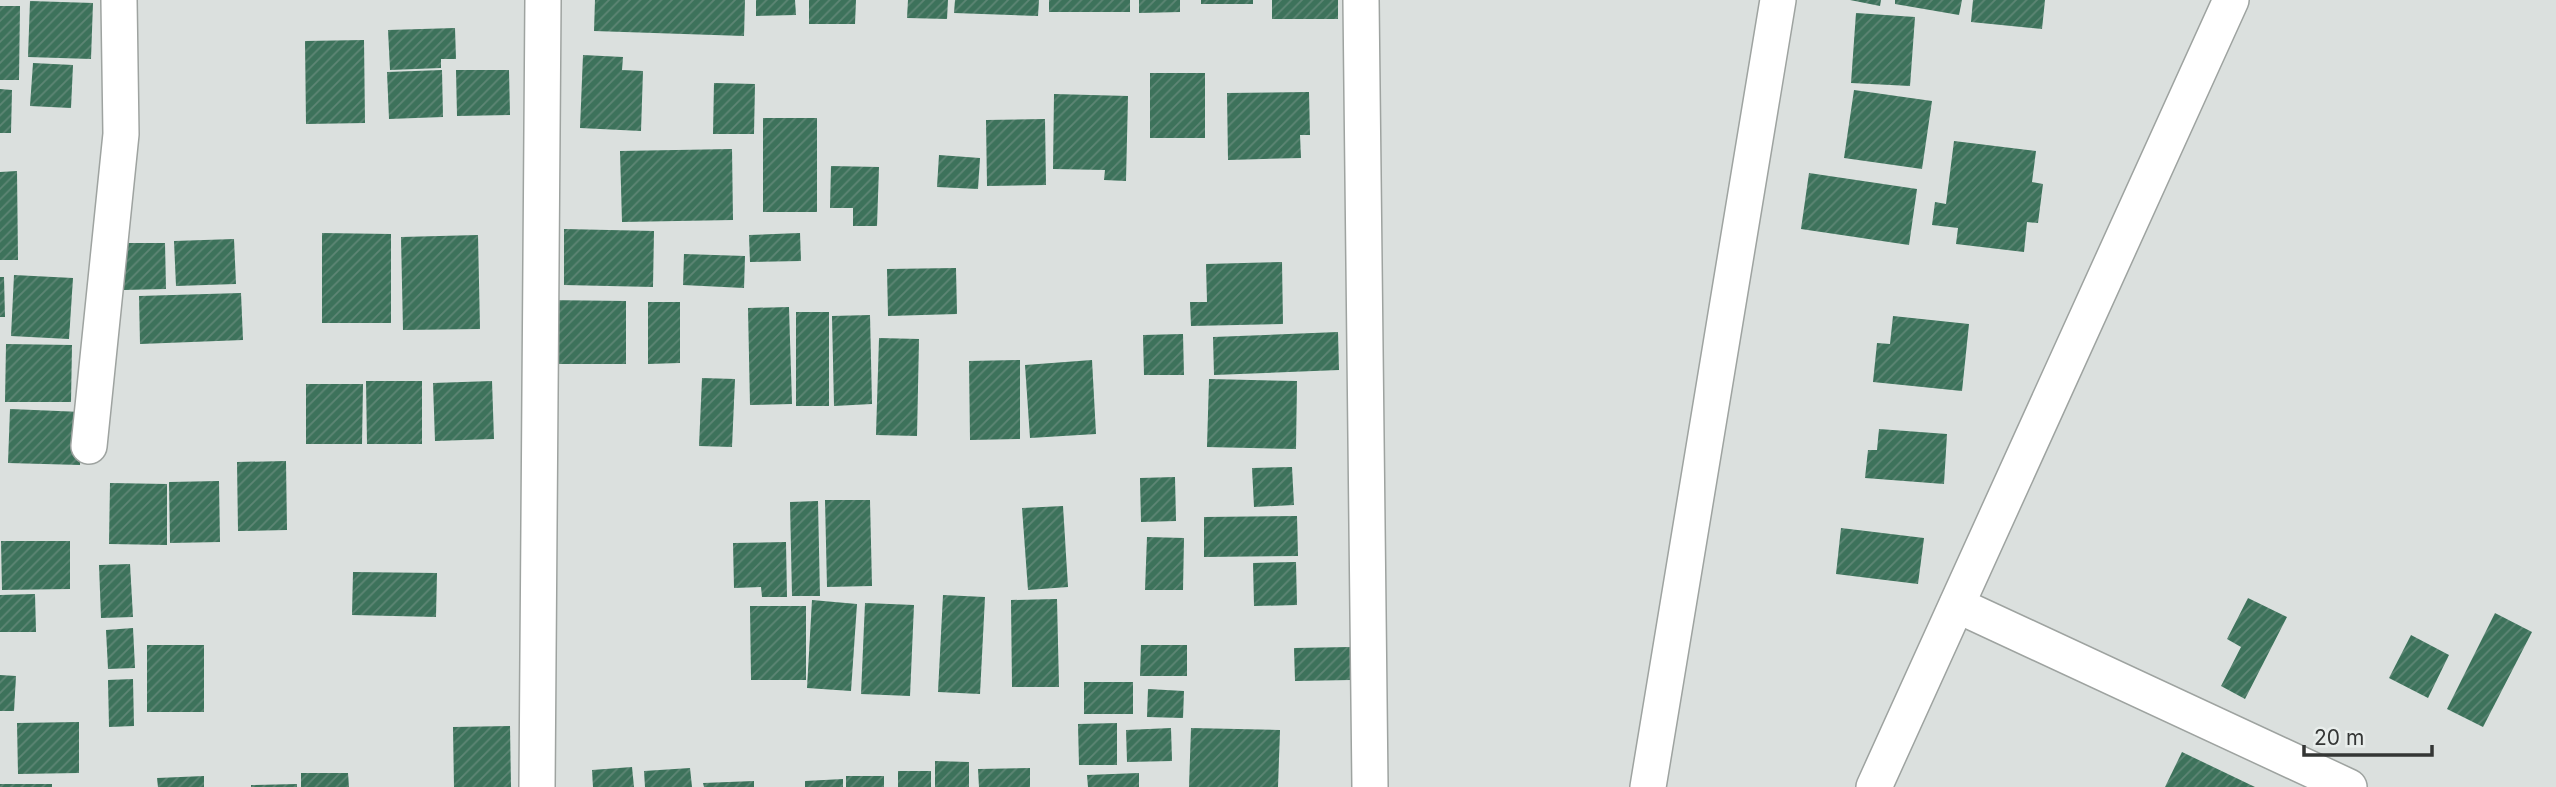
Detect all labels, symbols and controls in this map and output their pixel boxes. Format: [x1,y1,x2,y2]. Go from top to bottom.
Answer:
scale bar [2304,714,2432,758]
text: 20 m [2314,725,2364,750]

